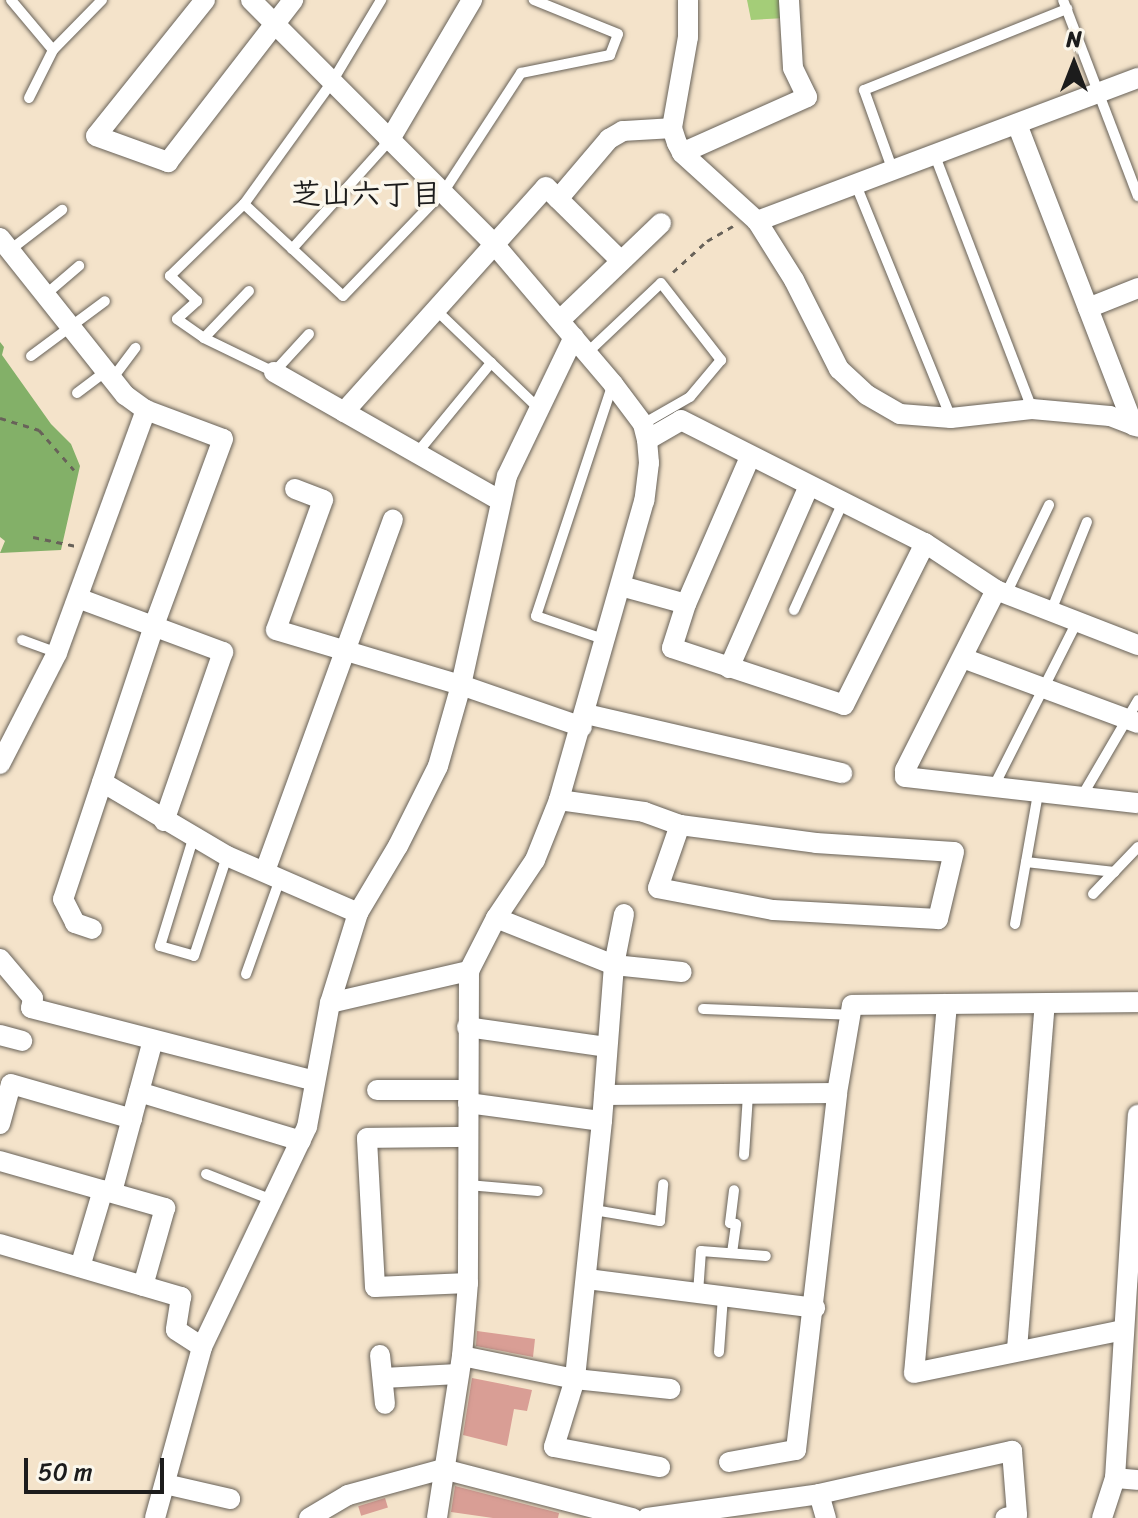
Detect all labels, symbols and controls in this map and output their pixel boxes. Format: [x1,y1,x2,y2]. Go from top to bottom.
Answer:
text: N [1066,20,1082,59]
north arrow [1034,24,1114,104]
district label: 芝山六丁目 [291,176,441,212]
scale bar [28,1442,168,1492]
text: 50 m [38,1451,93,1493]

